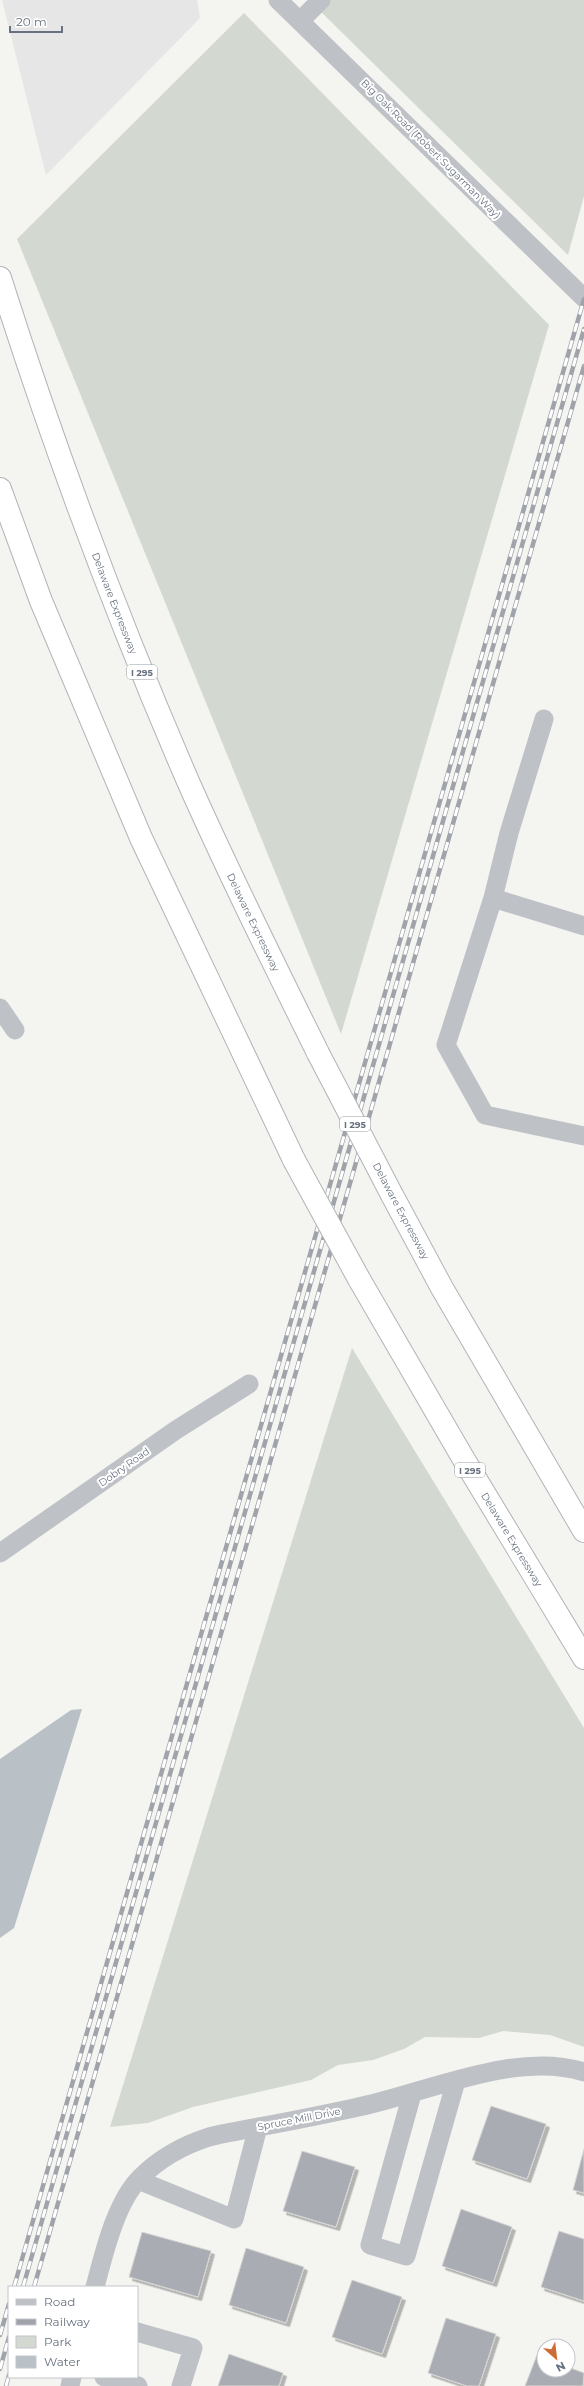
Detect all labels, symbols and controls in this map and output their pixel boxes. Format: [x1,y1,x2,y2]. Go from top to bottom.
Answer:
scale bar [10,8,62,34]
text: 20 m [16,14,47,29]
street label: Big Oak Road (Robert Sugarman Way) [358,76,504,222]
street label: Delaware Expressway [89,551,141,656]
road number: I 295 [127,665,157,679]
street label: Delaware Expressway [224,871,283,974]
road number: I 295 [340,1117,370,1131]
street label: Delaware Expressway [370,1160,432,1262]
street label: Dobry Road [96,1445,152,1489]
road number: I 295 [455,1463,485,1477]
street label: Delaware Expressway [479,1490,546,1589]
street label: Spruce Mill Drive [256,2105,342,2133]
legend [8,2286,138,2378]
text: Road [44,2294,75,2309]
text: Railway [44,2314,90,2329]
text: Park [44,2334,72,2349]
north arrow [536,2338,576,2378]
text: Water [44,2354,81,2369]
text: N [553,2359,568,2375]

